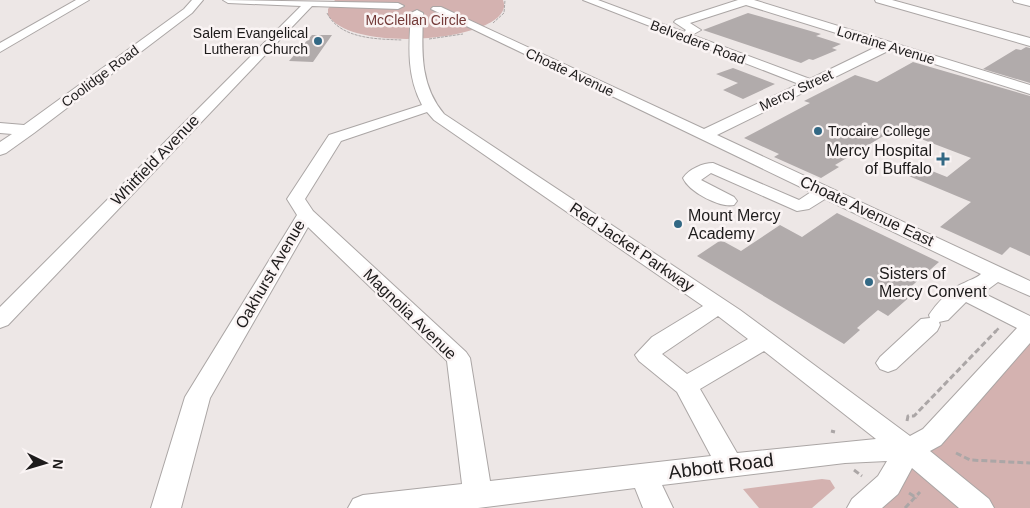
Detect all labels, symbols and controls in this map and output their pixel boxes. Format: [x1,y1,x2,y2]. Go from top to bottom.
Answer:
park label: McClellan Circle [365,12,467,28]
street label: Belvedere Road [648,17,748,67]
street label: Lorraine Avenue [835,22,937,68]
place label: Salem Evangelical Lutheran Church [193,25,308,57]
marker: Salem Evangelical Lutheran Church [312,35,324,47]
street label: Coolidge Road [58,42,142,110]
street label: Choate Avenue [523,45,617,100]
street label: Mercy Street [757,66,835,114]
street label: Whitfield Avenue [108,111,202,209]
place label: Trocaire College [828,123,930,139]
marker: Trocaire College [812,125,824,137]
place label: Mercy Hospital of Buffalo [826,142,932,177]
marker: Mercy Hospital of Buffalo [936,152,950,166]
street label: Choate Avenue East [797,173,937,250]
street label: Red Jacket Parkway [567,199,697,295]
place label: Mount Mercy Academy [688,207,780,242]
street label: Oakhurst Avenue [232,217,308,331]
marker: Mount Mercy Academy [672,218,684,230]
street label: Magnolia Avenue [360,265,460,363]
place label: Sisters of Mercy Convent [879,265,987,300]
marker: Sisters of Mercy Convent [863,276,875,288]
north arrow [20,438,70,488]
street label: Abbott Road [667,449,775,483]
text: N [50,458,66,470]

